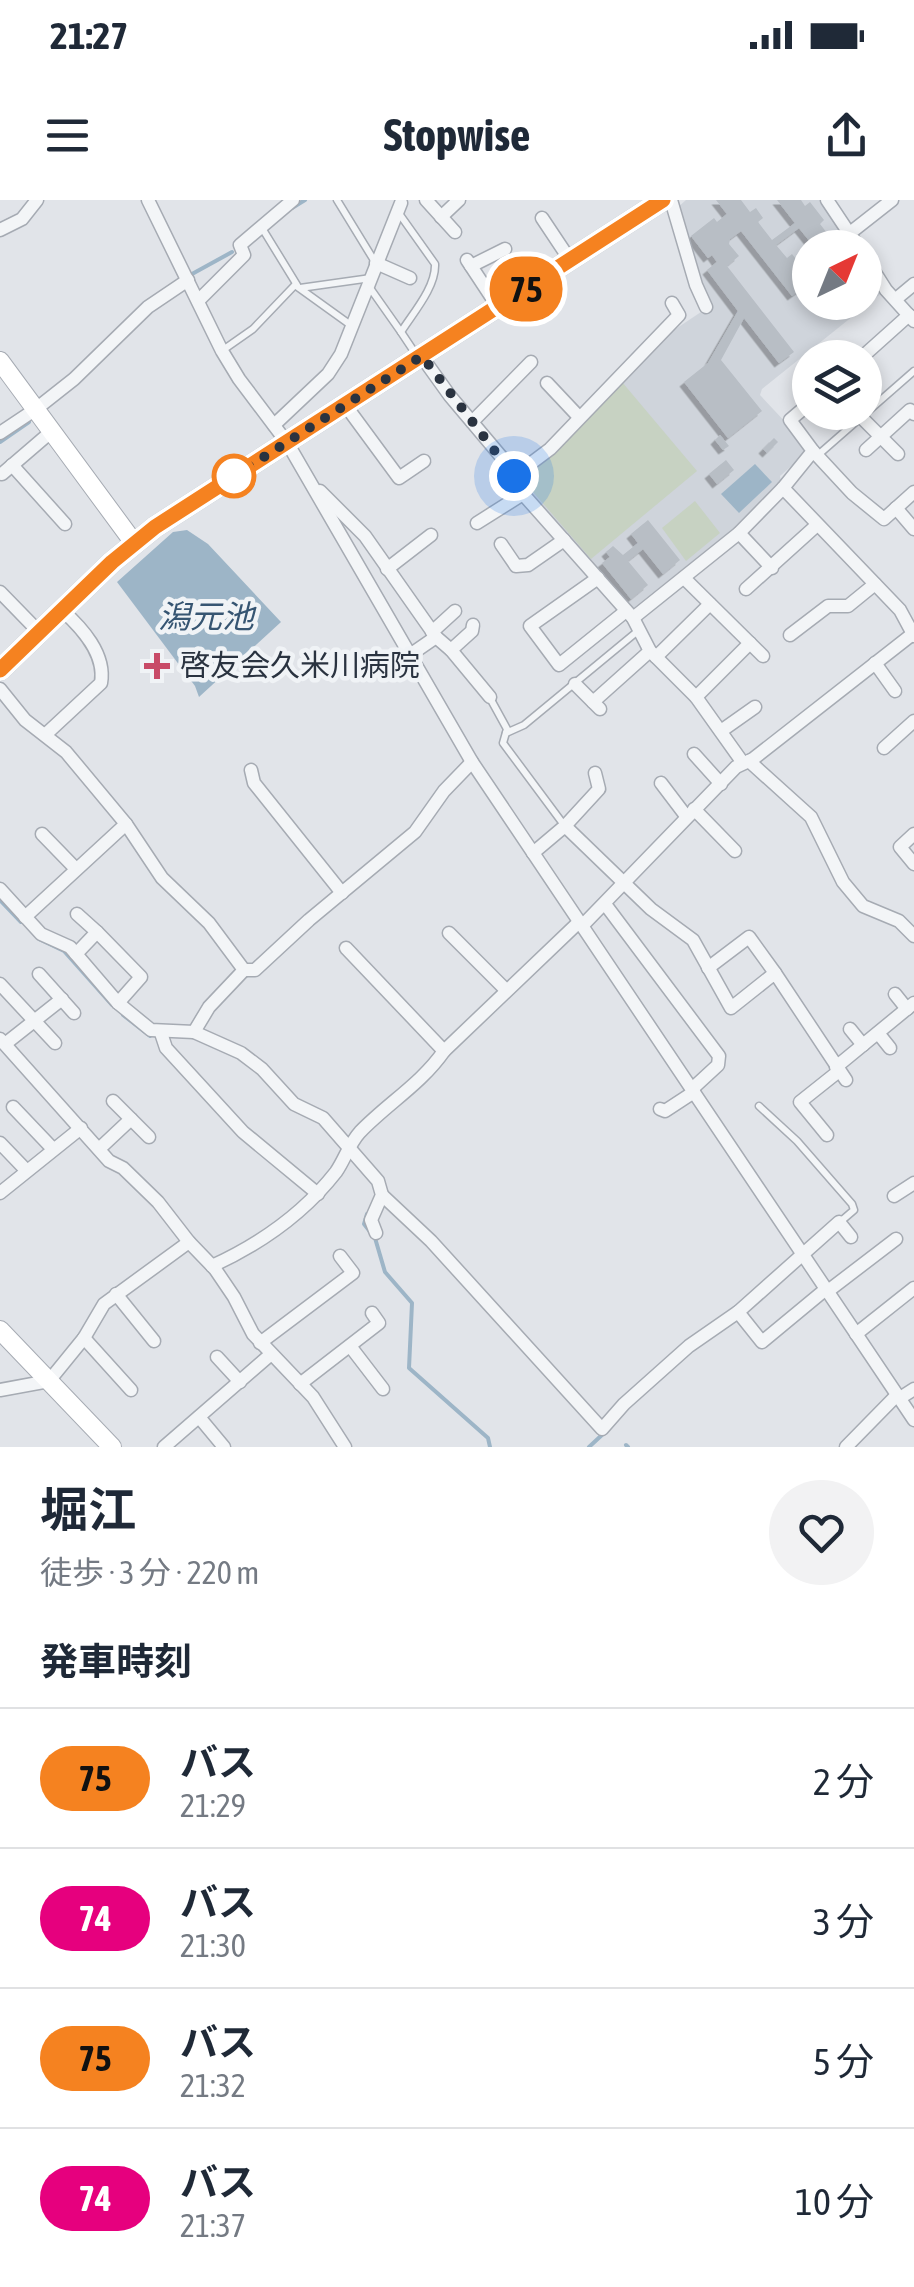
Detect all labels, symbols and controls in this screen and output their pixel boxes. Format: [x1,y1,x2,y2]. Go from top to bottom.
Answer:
text: 21:27 [50,14,128,57]
icon: menu [40,108,95,163]
icon: share [819,108,874,163]
text: Stopwise [384,109,530,161]
north arrow [792,230,882,320]
map controls [792,230,882,430]
line badge: 75 [481,256,571,322]
text: 75 [510,269,542,309]
button: layers [792,340,882,430]
your location [489,451,539,501]
unlabelled marker [213,455,255,497]
water label: 潟元池 [158,598,257,635]
place label: 啓友会久米川病院 [180,648,420,682]
marker: 啓友会久米川病院 [144,653,170,679]
button: heart [769,1480,874,1585]
text: 堀江 [40,1482,136,1537]
text: 徒歩 · 3 分 · 220 m [40,1554,259,1591]
text: 発車時刻 [40,1640,192,1683]
text: バス [180,1741,256,1784]
text: 75 [79,1758,111,1798]
text: 2 分 [813,1760,874,1803]
text: 21:29 [180,1787,246,1824]
text: バス [180,1881,256,1924]
text: 74 [79,1898,111,1938]
text: 3 分 [813,1900,874,1943]
text: 21:30 [180,1927,246,1964]
text: バス [180,2021,256,2064]
text: 75 [79,2038,111,2078]
text: 5 分 [813,2040,874,2083]
text: 21:32 [180,2067,246,2104]
text: バス [180,2161,256,2204]
text: 74 [79,2178,111,2218]
text: 10 分 [795,2180,874,2223]
text: 21:37 [180,2207,246,2244]

